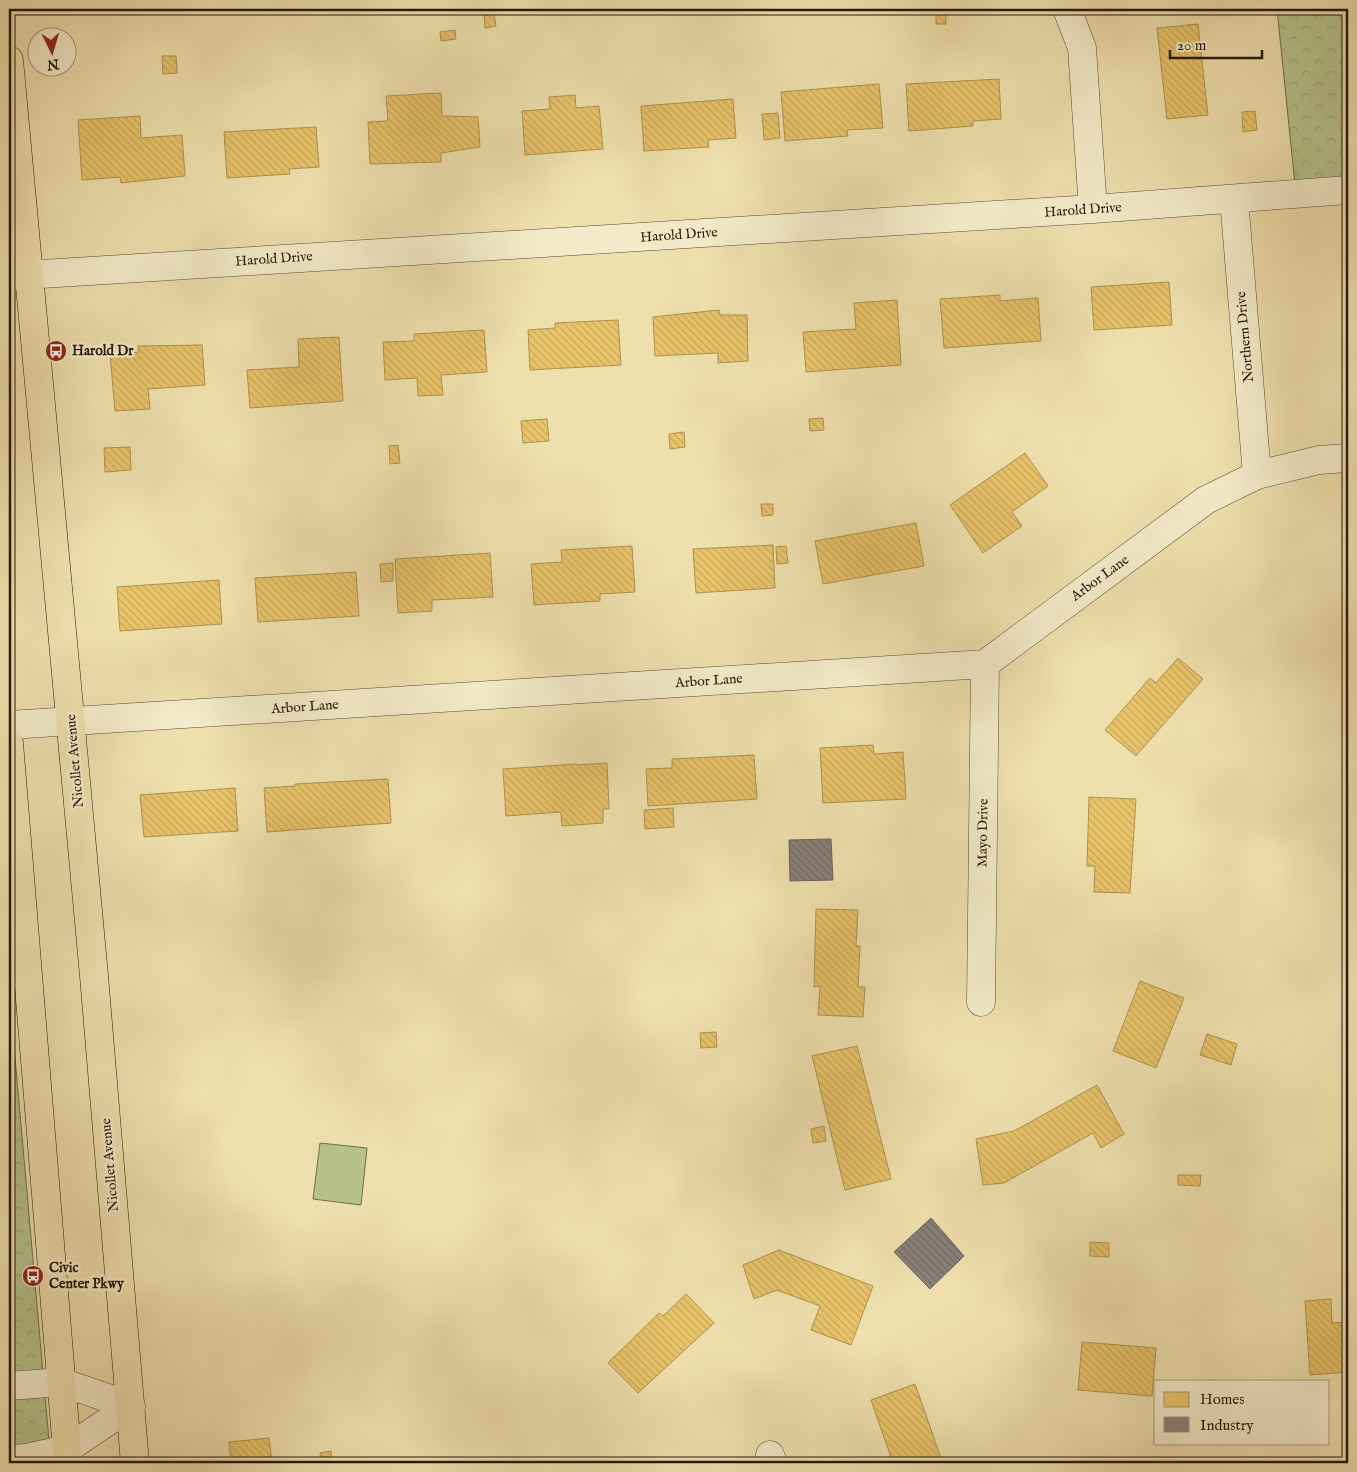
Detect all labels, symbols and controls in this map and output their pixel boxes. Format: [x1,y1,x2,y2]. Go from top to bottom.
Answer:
north arrow [28,28,78,78]
scale bar [1170,28,1262,60]
text: 20 m [1177,36,1207,55]
text: N [46,54,61,73]
street label: Harold Drive [1044,198,1123,222]
street label: Harold Drive [640,223,719,247]
street label: Harold Drive [235,247,314,271]
street label: Northern Drive [1232,290,1258,383]
bus stop icon: Harold Dr [44,339,68,363]
place label: Harold Dr [72,342,134,360]
street label: Arbor Lane [1067,550,1133,606]
street label: Arbor Lane [674,670,744,692]
street label: Arbor Lane [270,696,340,718]
street label: Nicollet Avenue [62,713,88,809]
street label: Mayo Drive [973,798,993,868]
street label: Nicollet Avenue [97,1117,123,1213]
place label: Civic Center Pkwy [49,1259,125,1293]
bus stop icon: Civic Center Pkwy [21,1264,45,1288]
legend [1154,1380,1330,1444]
text: Homes [1200,1390,1244,1409]
text: Industry [1200,1416,1254,1435]

